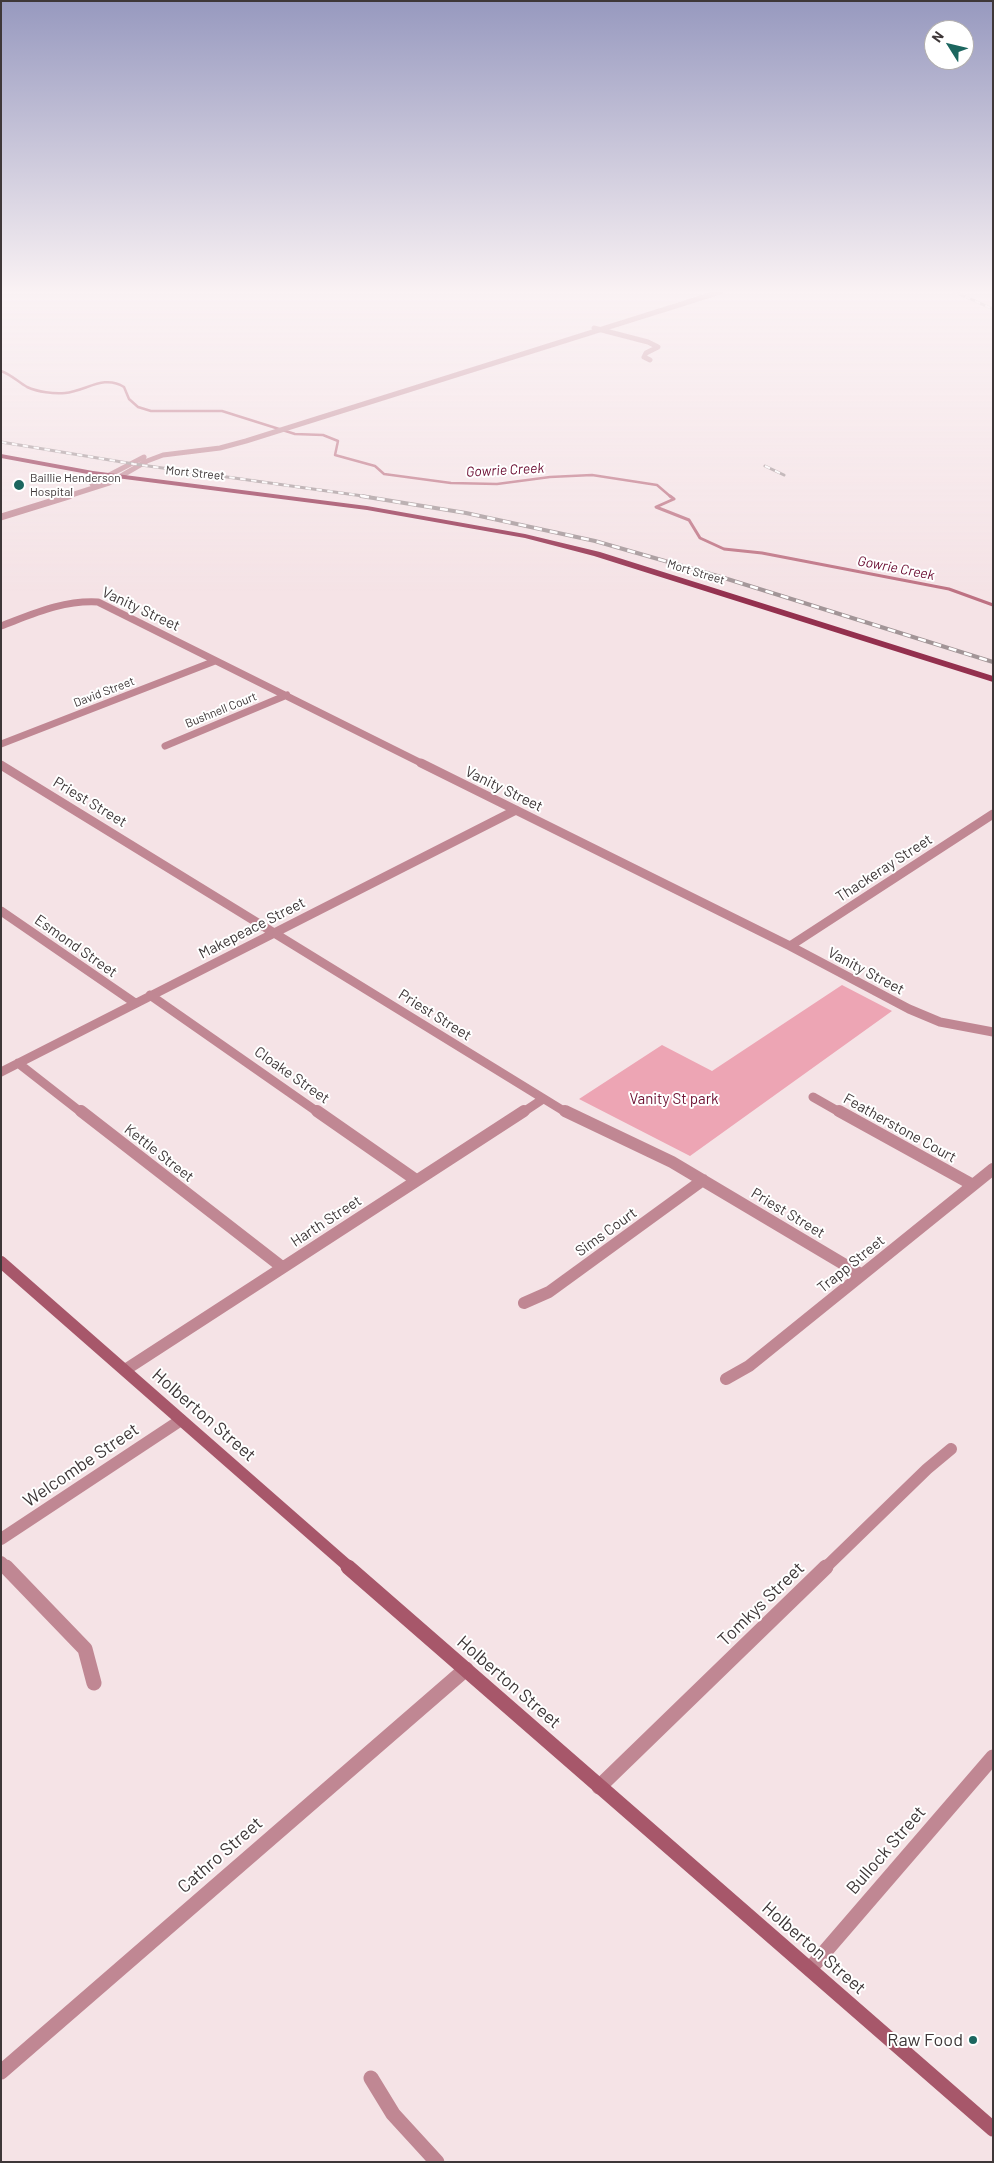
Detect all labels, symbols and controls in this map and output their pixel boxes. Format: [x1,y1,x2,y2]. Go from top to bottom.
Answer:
north arrow [924,20,974,70]
text: N [928,28,947,45]
water label: Gowrie Creek [466,460,544,480]
street label: Mort Street [165,463,225,483]
place label: Baillie Henderson Hospital [30,471,121,499]
marker: Baillie Henderson Hospital [12,478,26,492]
water label: Gowrie Creek [856,552,936,584]
street label: Mort Street [666,556,726,588]
street label: Vanity Street [99,583,183,635]
street label: David Street [72,674,136,710]
street label: Bushnell Court [183,689,259,731]
street label: Vanity Street [462,762,546,816]
street label: Priest Street [50,773,130,831]
street label: Thackeray Street [832,830,936,906]
street label: Makepeace Street [196,893,308,963]
street label: Esmond Street [31,911,121,981]
street label: Vanity Street [825,943,907,999]
street label: Priest Street [395,985,475,1045]
street label: Cloake Street [251,1043,333,1107]
park label: Vanity St park [629,1090,719,1108]
street label: Featherstone Court [840,1090,960,1166]
street label: Kettle Street [121,1120,197,1186]
street label: Priest Street [748,1184,828,1242]
street label: Harth Street [287,1191,365,1251]
street label: Sims Court [572,1204,640,1260]
street label: Trapp Street [814,1231,888,1297]
street label: Holberton Street [148,1364,260,1466]
street label: Welcombe Street [19,1418,143,1512]
street label: Tomkys Street [713,1557,809,1651]
street label: Holberton Street [453,1631,565,1733]
street label: Bullock Street [842,1801,930,1899]
street label: Cathro Street [173,1812,267,1898]
street label: Holberton Street [758,1897,870,1999]
place label: Raw Food [887,2029,963,2051]
marker: Raw Food [967,2034,979,2046]

